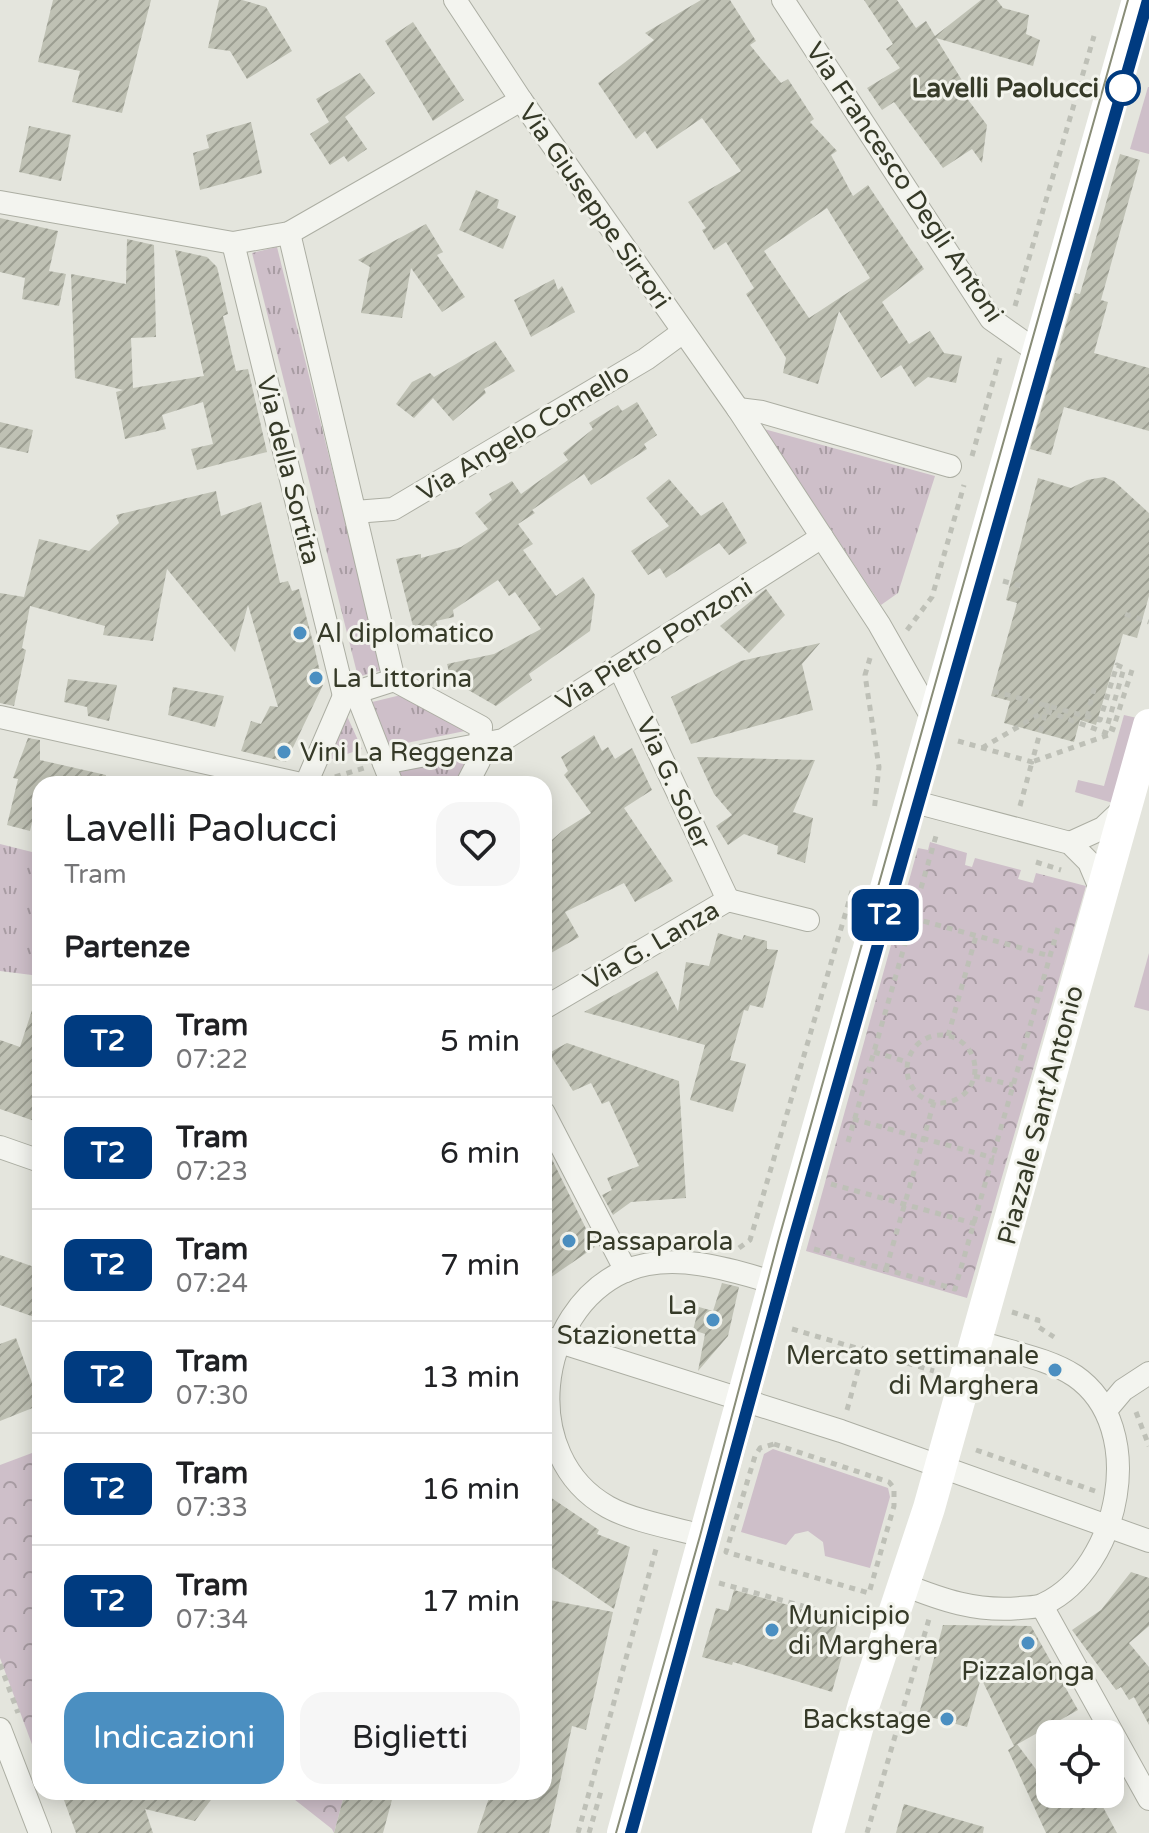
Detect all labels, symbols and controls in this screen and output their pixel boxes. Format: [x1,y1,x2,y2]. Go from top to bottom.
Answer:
street label: Via Francesco Degli Antoni [799,36,1010,328]
marker: Lavelli Paolucci [1106,71,1140,105]
place label: Lavelli Paolucci [912,73,1099,104]
street label: Via Giuseppe Sirtori [512,98,677,315]
street label: Via Angelo Comello [412,357,635,508]
street label: Via della Sortita [250,372,327,568]
street label: Via Pietro Ponzoni [550,571,758,717]
place label: Al diplomatico [316,618,494,649]
marker: Al diplomatico [291,624,309,642]
place label: La Littorina [332,663,472,694]
marker: La Littorina [307,669,325,687]
street label: Via G. Soler [630,712,718,854]
place label: Vini La Reggenza [300,737,514,768]
marker: Vini La Reggenza [275,743,293,761]
button: heart [436,802,520,886]
text: Lavelli Paolucci [64,806,338,852]
text: Tram [64,859,127,890]
line badge: T2 [849,889,921,941]
street label: Via G. Lanza [578,894,725,997]
text: T2 [868,898,902,932]
text: Partenze [64,929,190,966]
street label: Piazzale Sant'Antonio [991,982,1090,1248]
text: Tram [176,1007,248,1044]
text: 5 min [440,1023,520,1060]
text: T2 [91,1024,125,1058]
text: 07:22 [176,1044,248,1075]
text: Tram [176,1119,248,1156]
text: 6 min [440,1135,520,1172]
text: T2 [91,1136,125,1170]
text: 07:23 [176,1156,248,1187]
place label: Passaparola [585,1226,733,1257]
text: Tram [176,1231,248,1268]
marker: Passaparola [560,1232,578,1250]
text: 7 min [440,1247,520,1284]
text: T2 [91,1248,125,1282]
text: 07:24 [176,1268,248,1299]
place label: La Stazionetta [557,1290,697,1351]
marker: La Stazionetta [704,1311,722,1329]
place label: Mercato settimanale di Marghera [786,1340,1039,1401]
text: Tram [176,1343,248,1380]
text: 13 min [421,1359,520,1396]
text: T2 [91,1360,125,1394]
marker: Mercato settimanale di Marghera [1046,1361,1064,1379]
text: 07:30 [176,1380,248,1411]
text: Tram [176,1455,248,1492]
text: 16 min [421,1471,520,1508]
text: T2 [91,1472,125,1506]
text: 07:33 [176,1492,248,1523]
text: Tram [176,1567,248,1604]
text: 17 min [421,1583,520,1620]
text: T2 [91,1584,125,1618]
place label: Municipio di Marghera [788,1600,938,1661]
text: 07:34 [176,1604,248,1635]
marker: Municipio di Marghera [763,1621,781,1639]
marker: Pizzalonga [1019,1634,1037,1652]
place label: Pizzalonga [961,1656,1095,1687]
button: Indicazioni [64,1692,284,1784]
button: Biglietti [300,1692,520,1784]
place label: Backstage [802,1704,931,1735]
marker: Backstage [938,1710,956,1728]
map controls [1036,1720,1124,1808]
button: locate [1036,1720,1124,1808]

